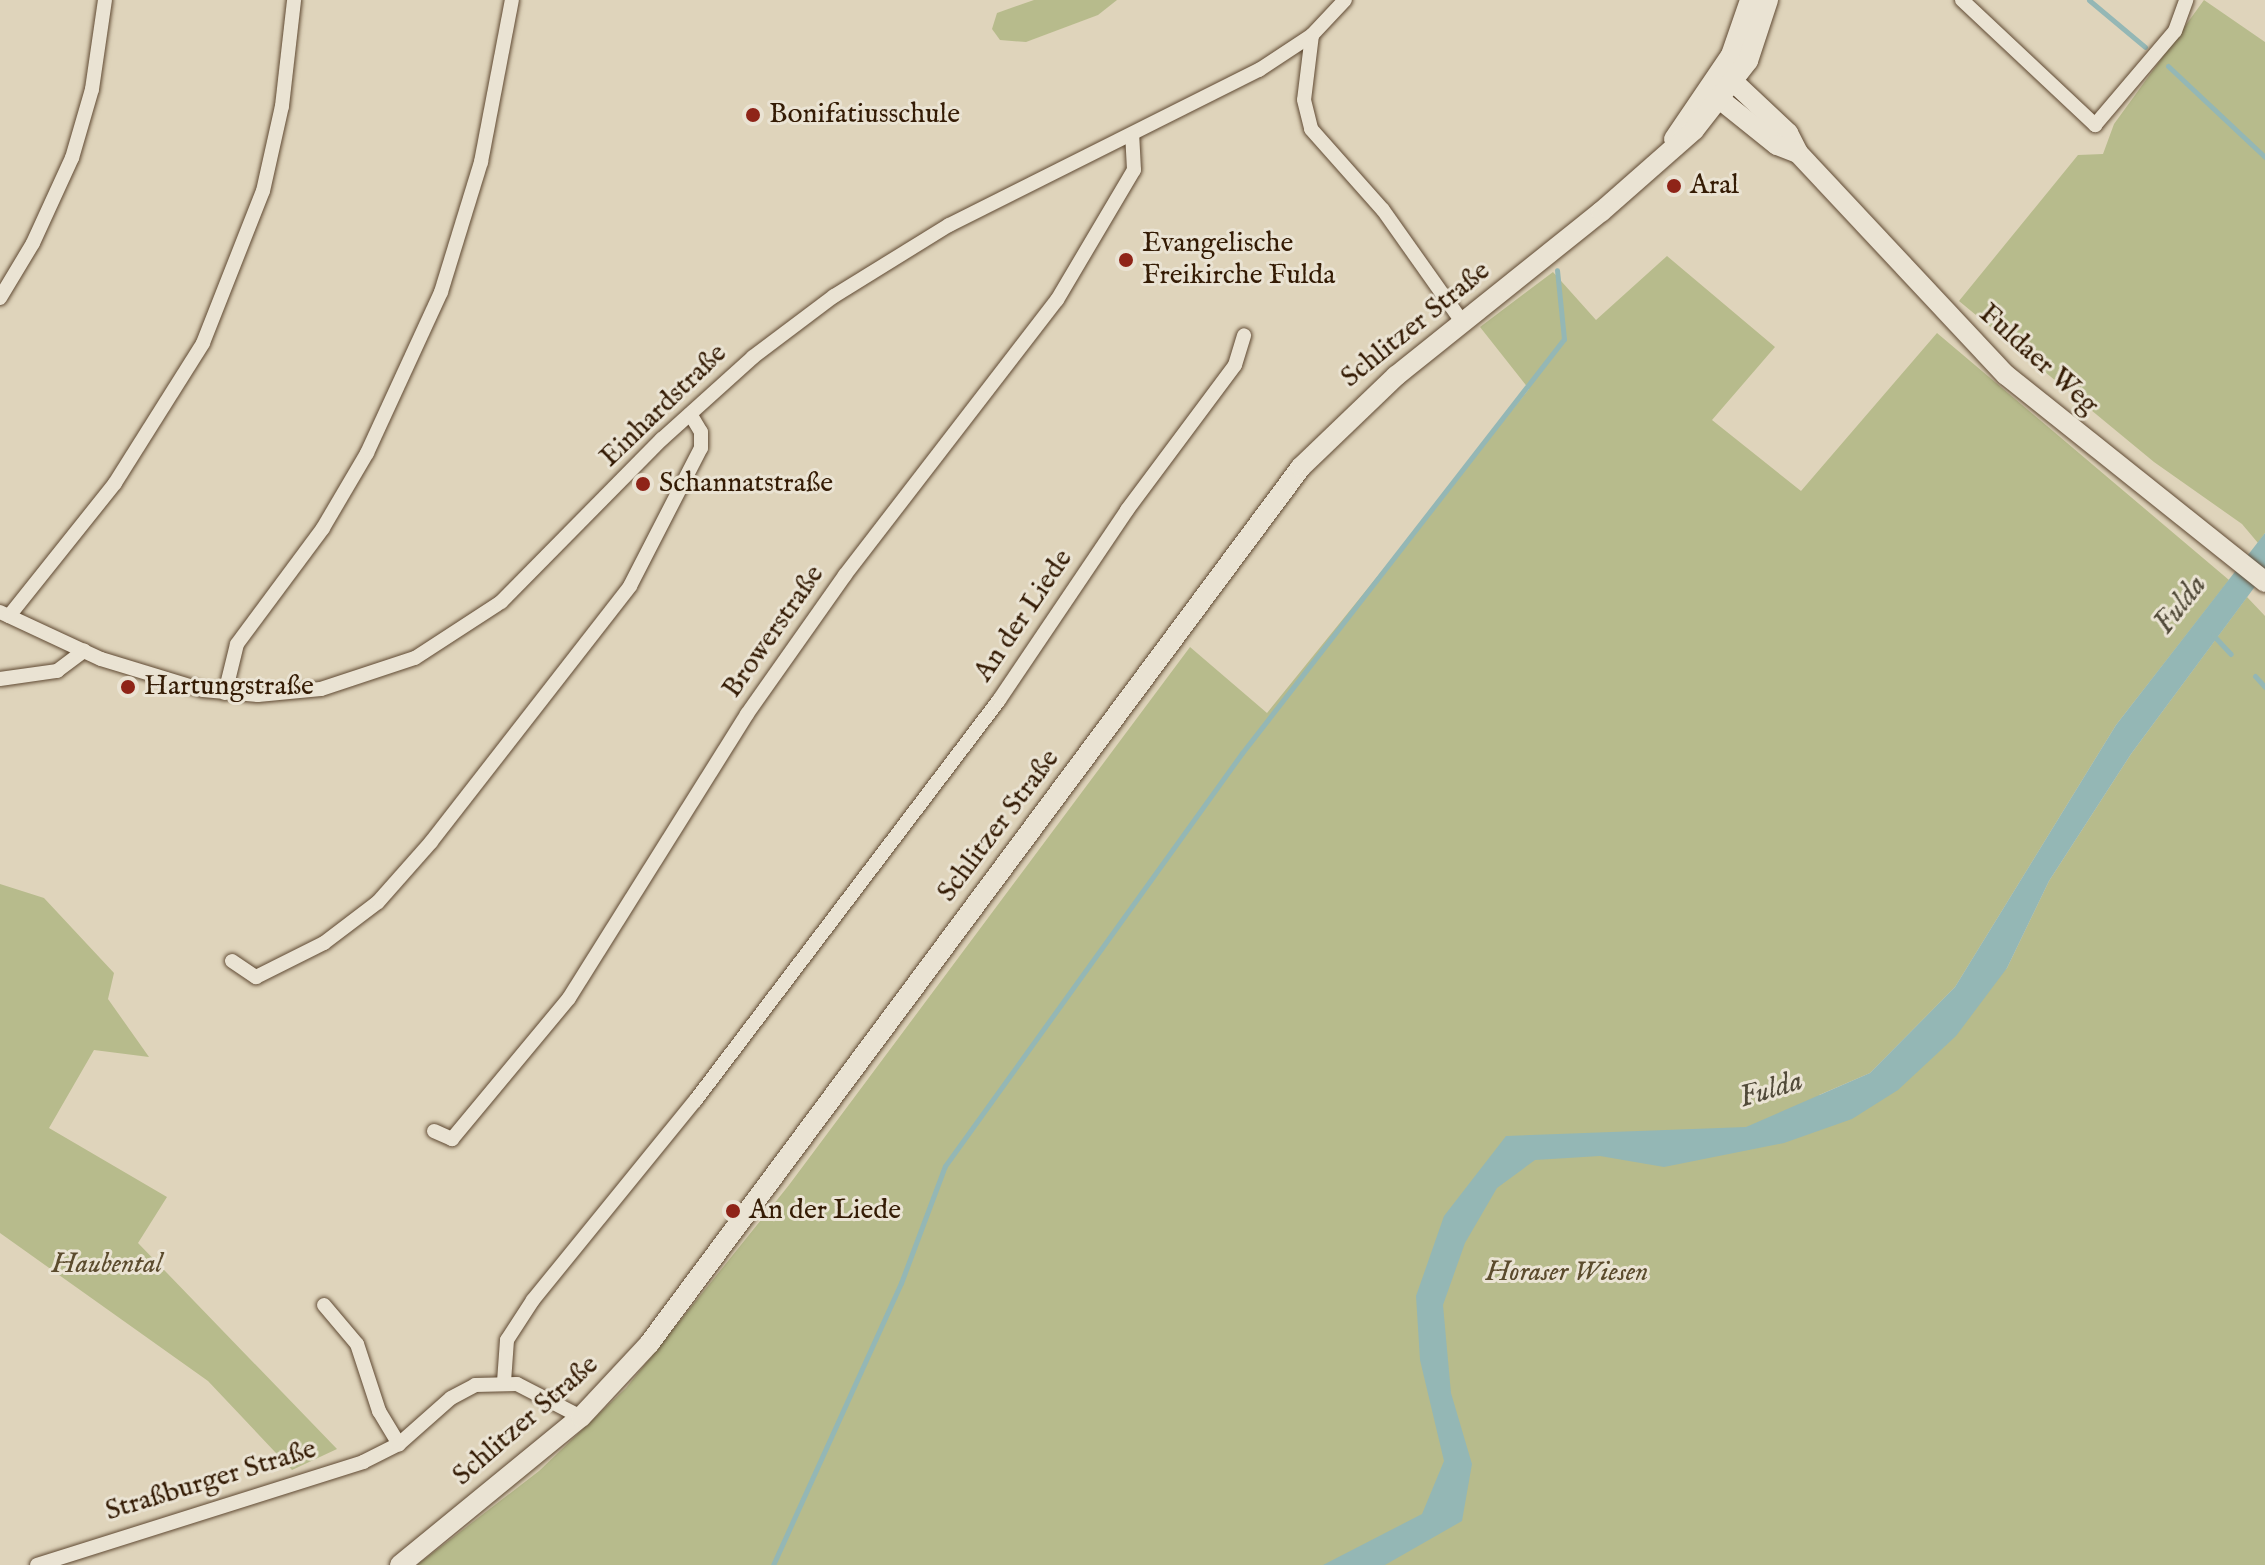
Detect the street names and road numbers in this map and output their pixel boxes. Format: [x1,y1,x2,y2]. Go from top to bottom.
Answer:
street label: Schlitzer Straße [1335,255,1497,395]
street label: Fuldaer Weg [1971,298,2105,422]
street label: Einhardstraße [594,337,734,475]
street label: An der Liede [968,544,1080,688]
street label: Browerstraße [716,559,832,705]
street label: Schlitzer Straße [931,743,1067,909]
street label: Schlitzer Straße [446,1349,606,1493]
street label: Straßburger Straße [102,1433,320,1529]

